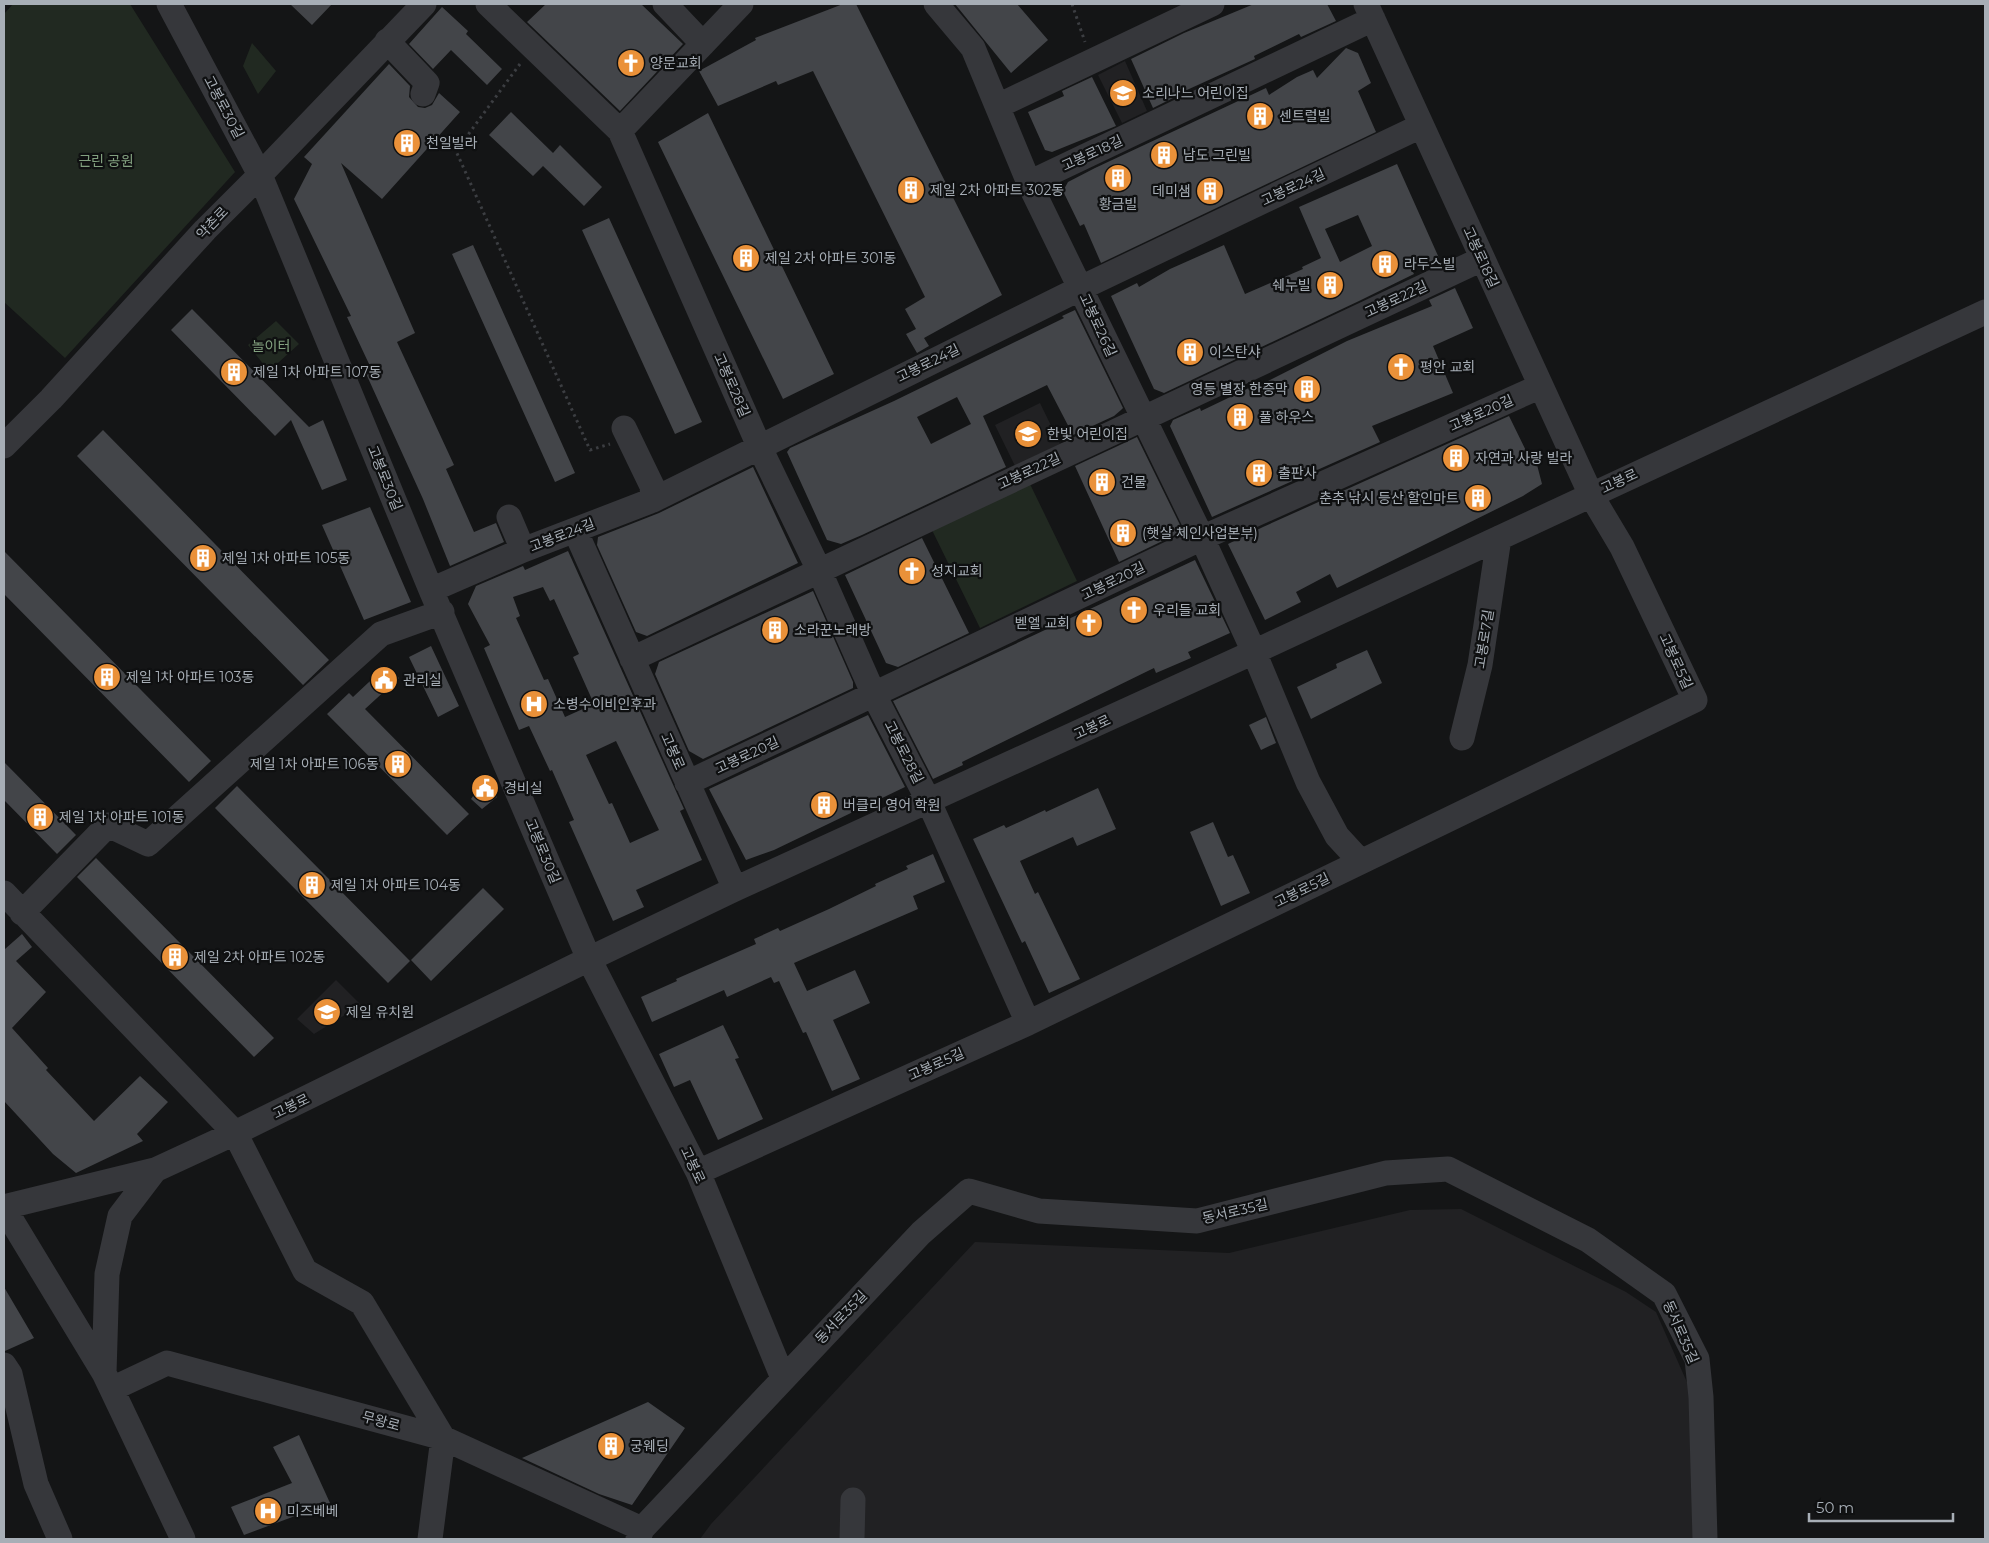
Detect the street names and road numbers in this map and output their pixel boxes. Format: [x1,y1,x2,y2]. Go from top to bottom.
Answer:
street label: 고봉로30길 [200,72,248,142]
street label: 고봉로18길 [1059,131,1125,175]
street label: 고봉로24길 [1258,164,1328,210]
street label: 약촌로 [192,203,232,243]
street label: 고봉로18길 [1459,224,1503,290]
street label: 고봉로22길 [1362,277,1430,321]
street label: 고봉로26길 [1075,290,1121,360]
street label: 고봉로24길 [893,340,963,386]
street label: 고봉로28길 [710,350,754,420]
street label: 고봉로20길 [1446,391,1516,435]
street label: 고봉로30길 [364,443,406,513]
street label: 고봉로22길 [995,449,1063,493]
street label: 고봉로 [1598,465,1640,497]
street label: 고봉로24길 [527,514,597,556]
street label: 고봉로20길 [1078,558,1148,604]
street label: 고봉로7길 [1470,608,1498,670]
street label: 고봉로5길 [1655,630,1697,692]
street label: 고봉로 [1071,711,1113,743]
street label: 고봉로28길 [880,717,928,787]
street label: 고봉로 [657,730,689,772]
street label: 고봉로20길 [712,732,782,778]
street label: 고봉로30길 [521,816,565,886]
street label: 고봉로5길 [1271,869,1333,911]
street label: 고봉로5길 [905,1044,967,1084]
street label: 고봉로 [270,1089,312,1123]
street label: 고봉로 [677,1144,709,1186]
street label: 동서로35길 [1200,1195,1270,1227]
street label: 동서로35길 [811,1287,871,1347]
street label: 동서로35길 [1659,1298,1703,1366]
street label: 무왕로 [360,1407,402,1435]

